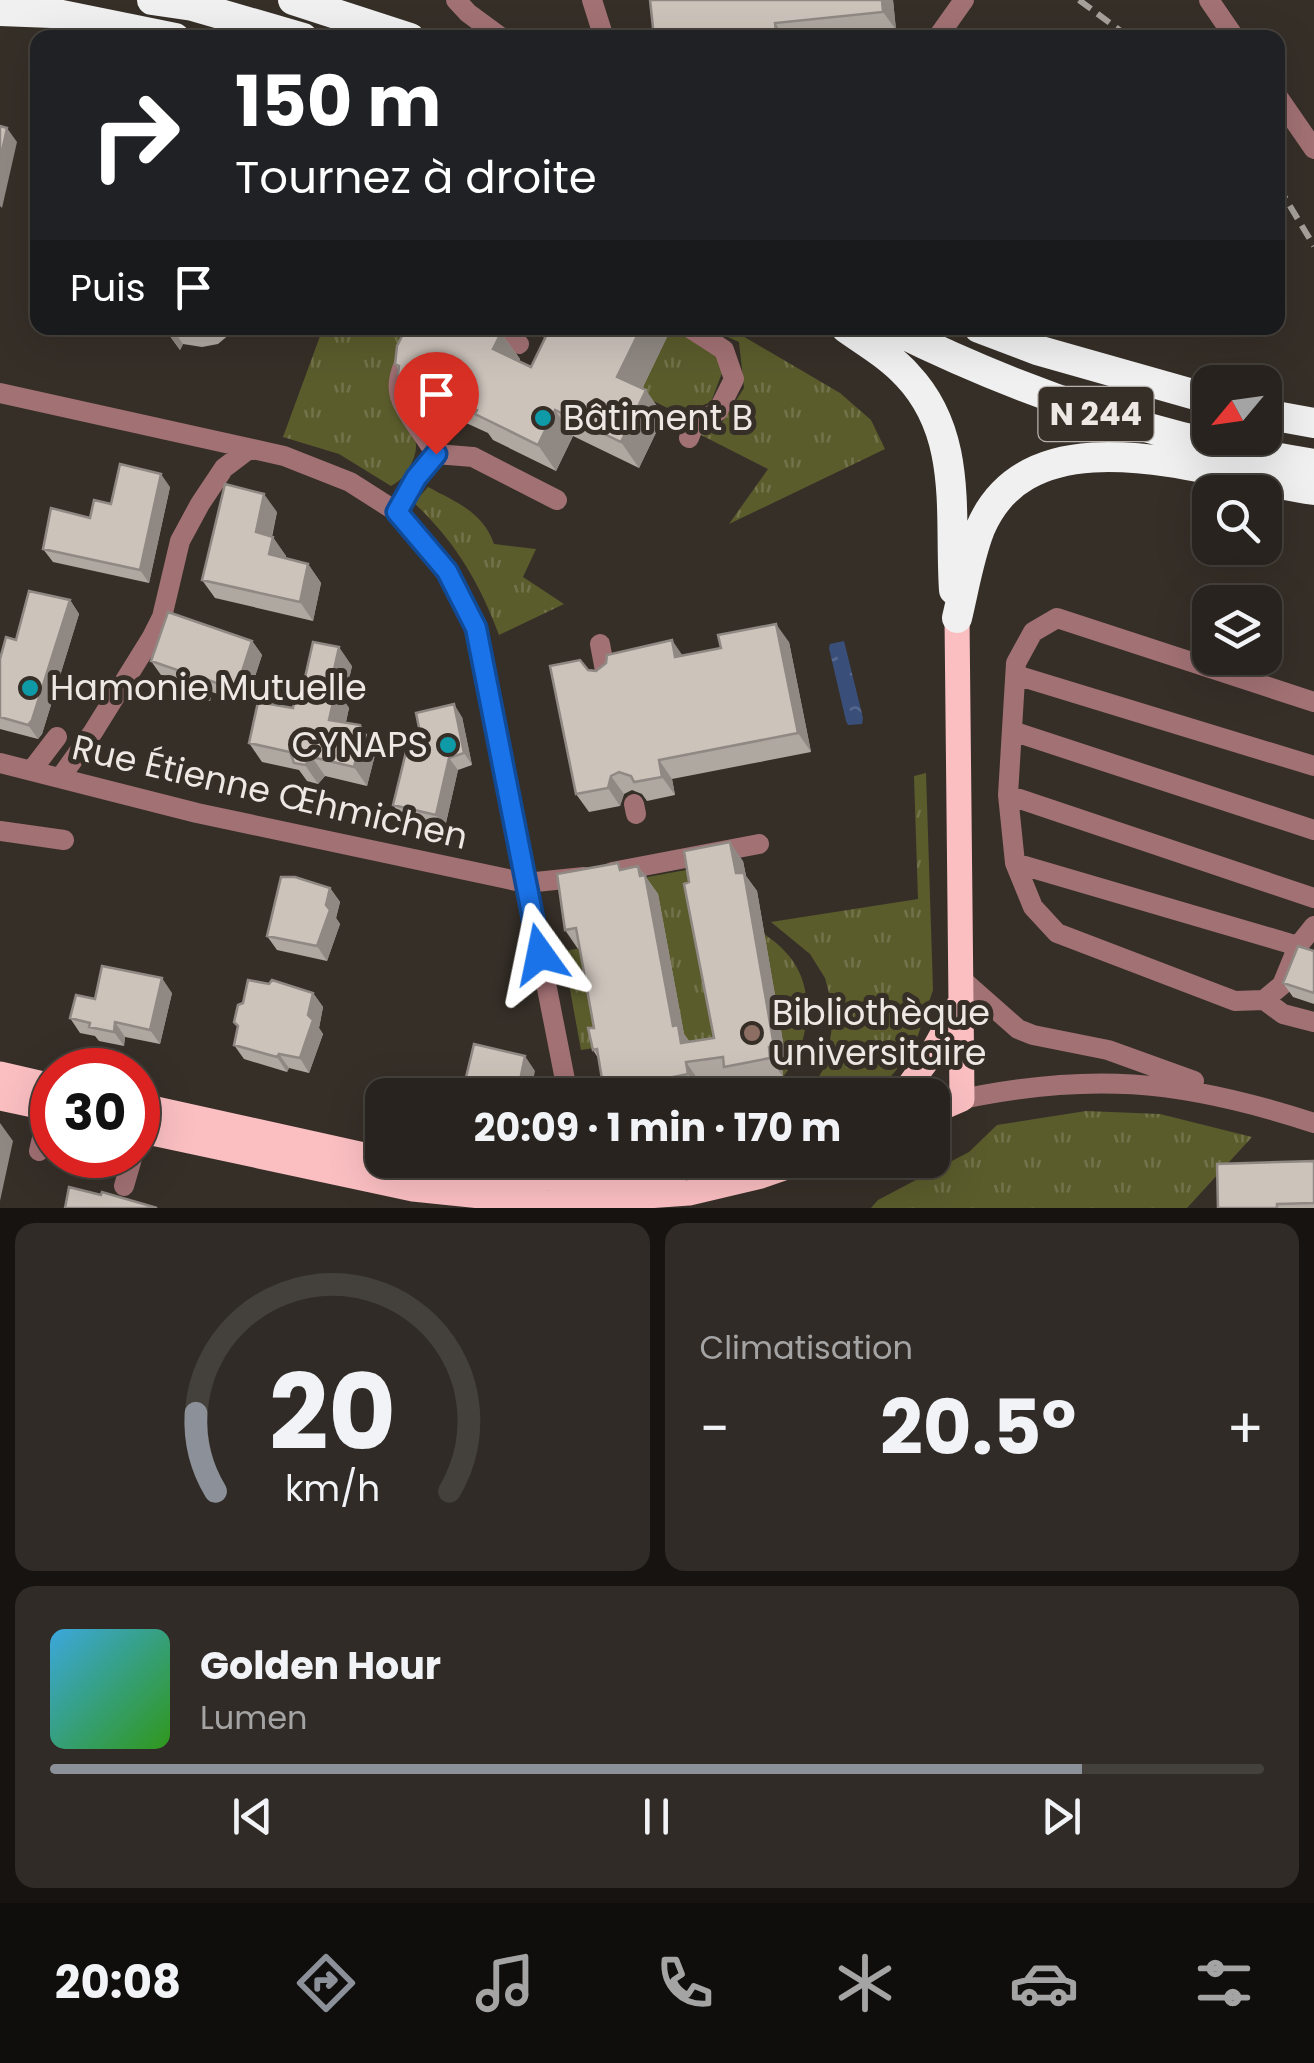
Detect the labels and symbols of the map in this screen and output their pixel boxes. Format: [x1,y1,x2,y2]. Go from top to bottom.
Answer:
pin [394,352,479,455]
north arrow [1192,365,1282,455]
road number: N 244 [1038,387,1154,441]
place label: Bâtiment B [563,393,753,442]
marker: Bâtiment B [532,407,554,429]
place label: Hamonie Mutuelle [50,663,367,712]
marker: Hamonie Mutuelle [19,677,41,699]
place label: CYNAPS [292,720,428,769]
street label: Rue Étienne Œhmichen [68,722,473,861]
marker: CYNAPS [437,734,459,756]
position arrow [488,902,592,1006]
place label: Bibliothèque universitaire [772,988,990,1077]
marker: Bibliothèque universitaire [741,1022,763,1044]
speed limit sign: 30 [30,1048,160,1178]

